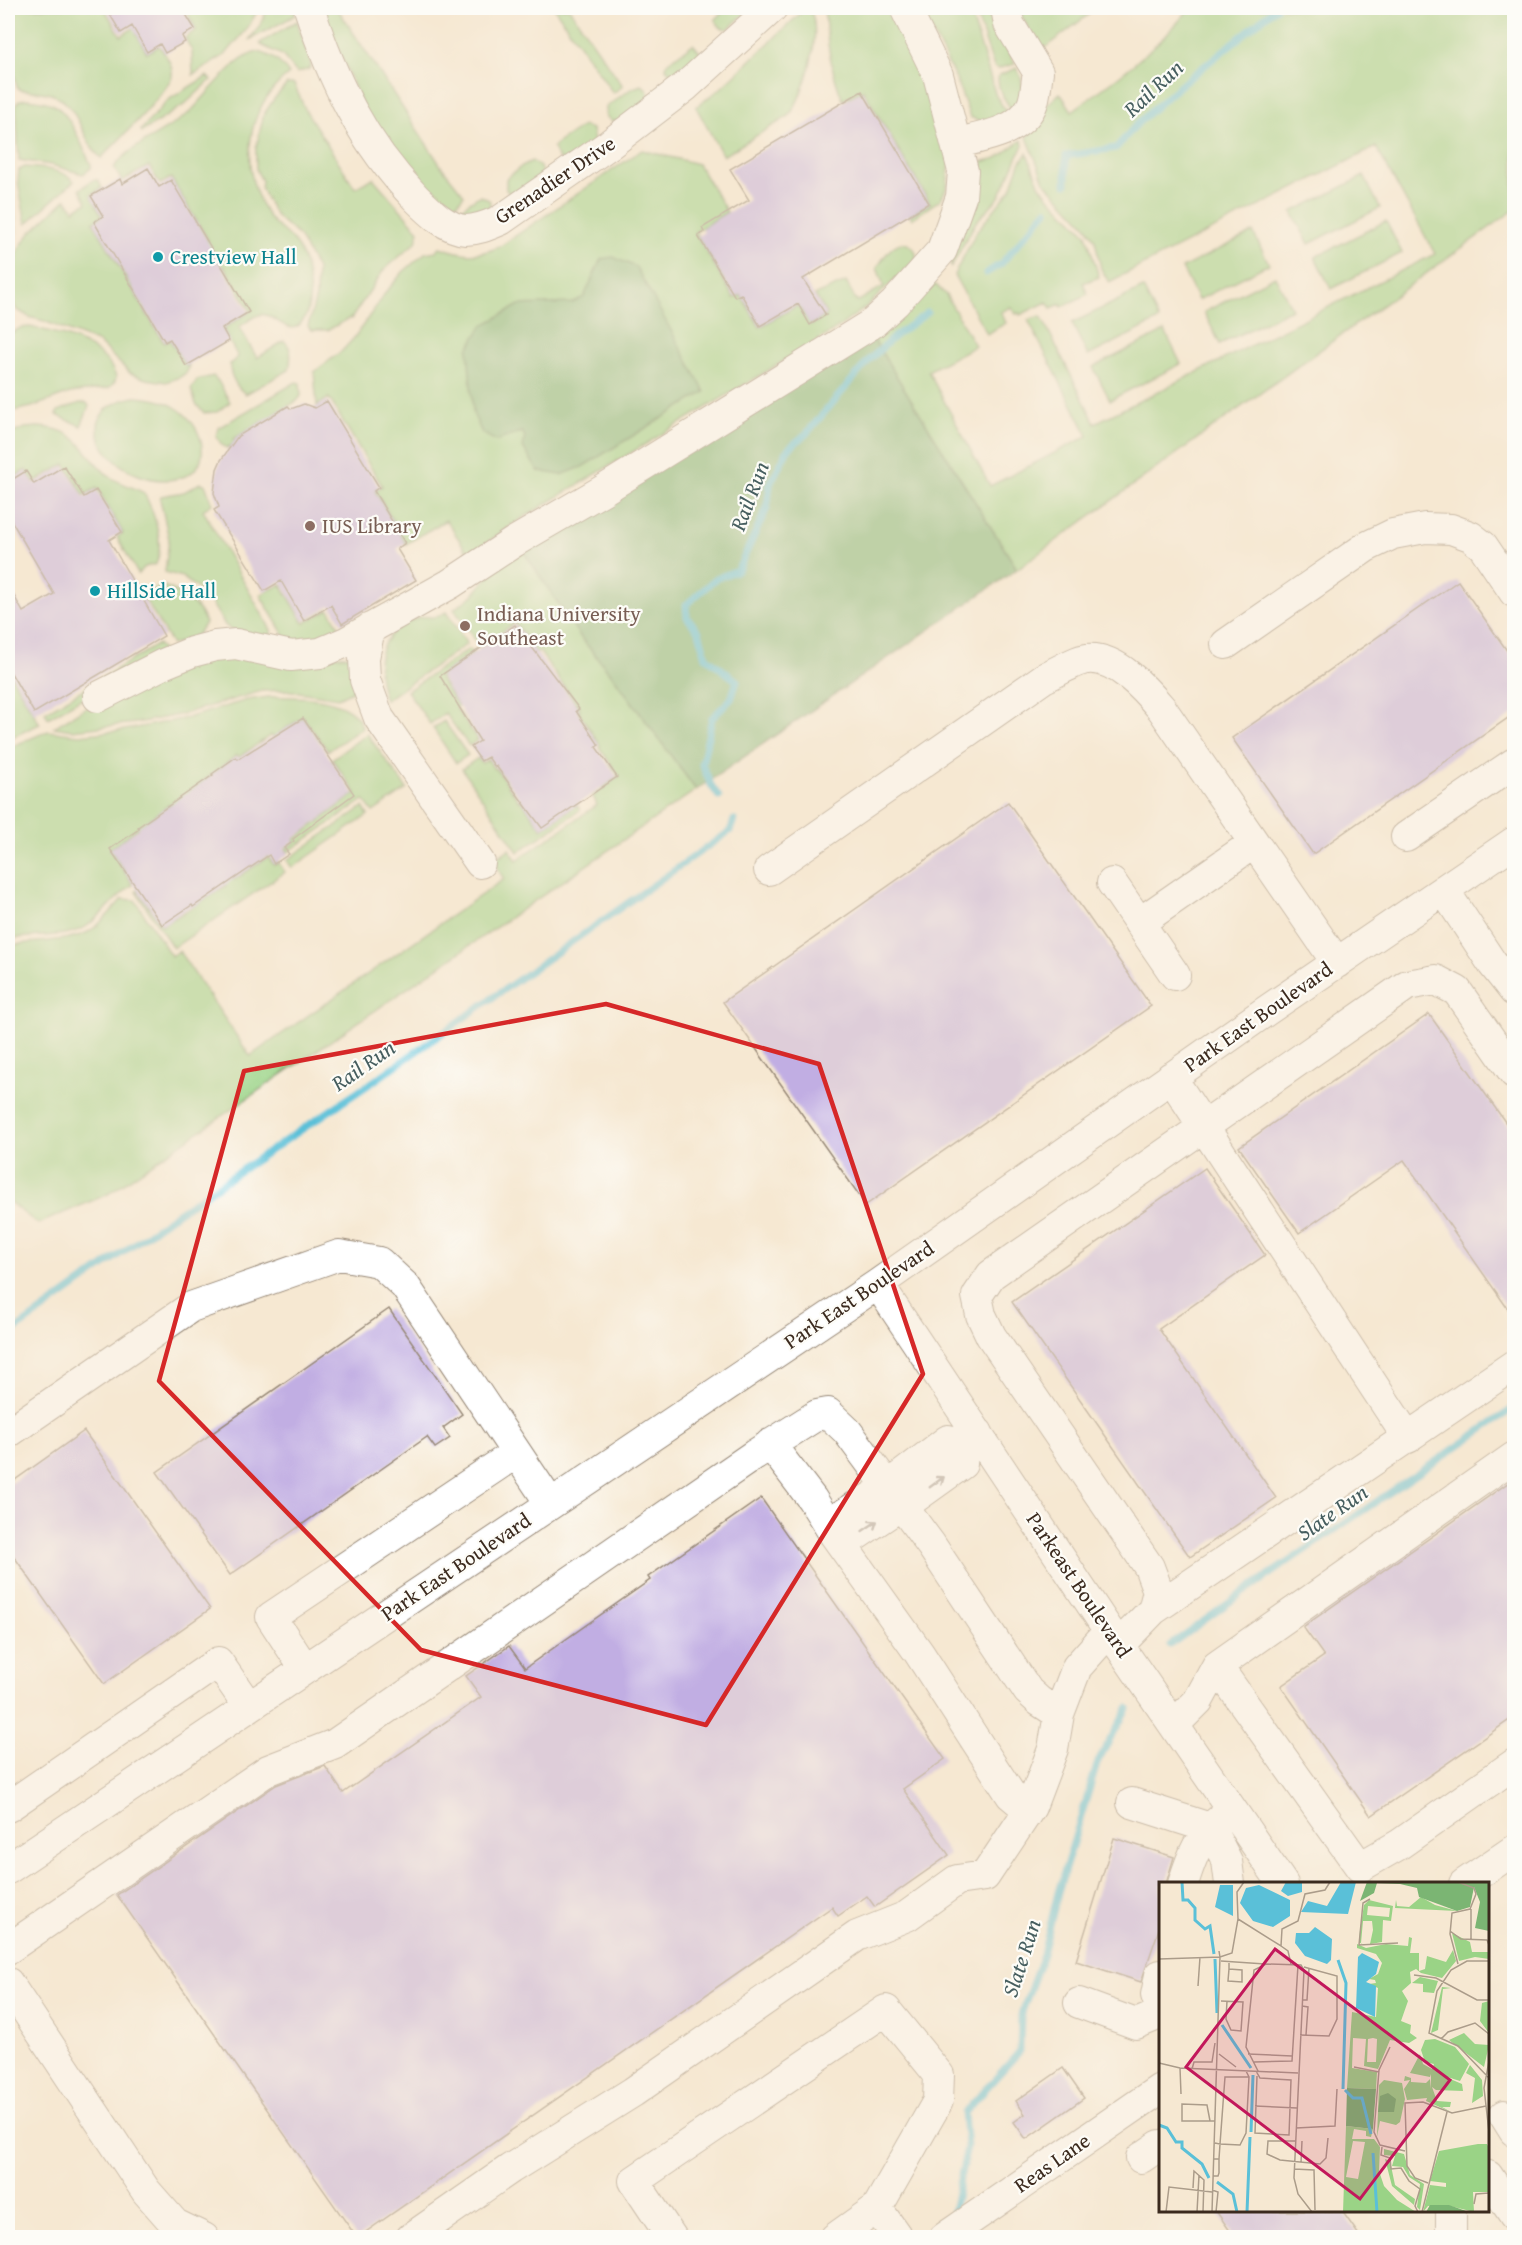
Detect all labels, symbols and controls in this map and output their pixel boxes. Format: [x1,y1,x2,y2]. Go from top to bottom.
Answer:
water label: Rail Run [1115,52,1190,125]
street label: Grenadier Drive [488,128,621,231]
place label: Crestview Hall [170,241,297,272]
marker: Crestview Hall [151,250,165,264]
water label: Rail Run [721,457,777,536]
place label: IUS Library [322,510,422,541]
marker: IUS Library [303,519,317,533]
place label: HillSide Hall [107,575,216,606]
marker: HillSide Hall [88,584,102,598]
place label: Indiana University Southeast [477,598,641,653]
marker: Indiana University Southeast [458,619,472,633]
street label: Park East Boulevard [1177,953,1339,1080]
water label: Rail Run [324,1031,402,1099]
street label: Park East Boulevard [777,1232,941,1356]
one-way arrow [929,1476,945,1488]
water label: Slate Run [1290,1476,1374,1548]
street label: Park East Boulevard [374,1504,538,1628]
street label: Parkeast Boulevard [1019,1506,1140,1664]
one-way arrow [861,1520,878,1532]
inset map [1159,1882,1489,2212]
water label: Slate Run [993,1915,1049,2001]
street label: Reas Lane [1007,2125,1096,2200]

